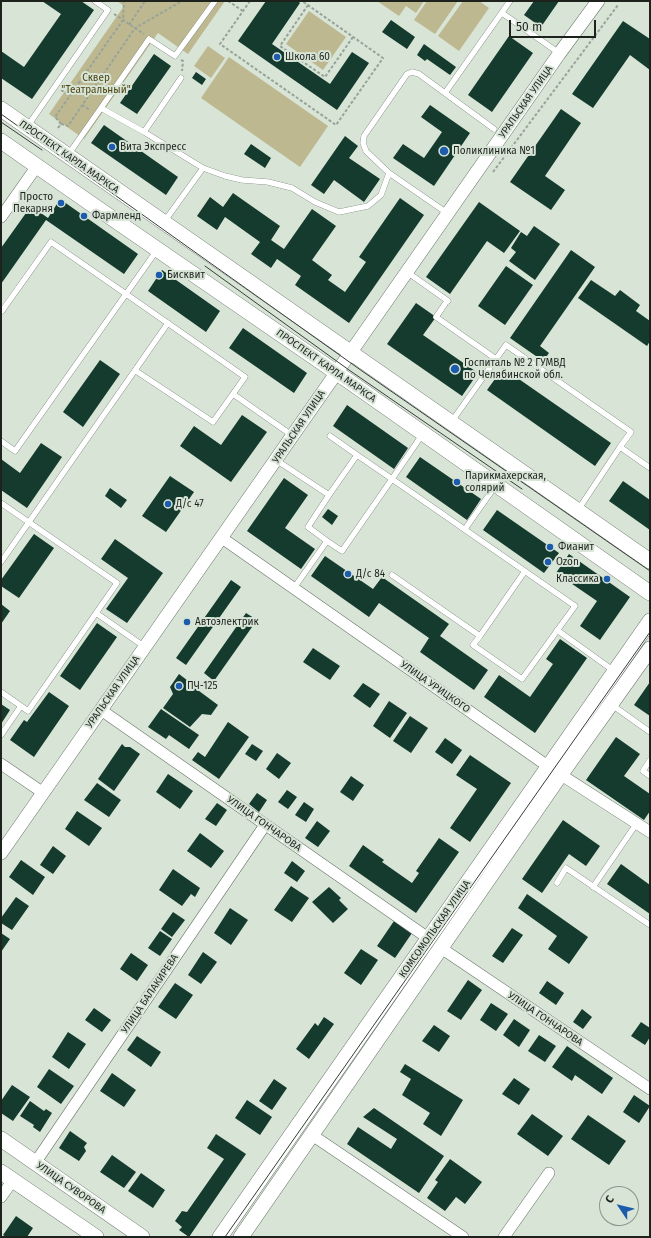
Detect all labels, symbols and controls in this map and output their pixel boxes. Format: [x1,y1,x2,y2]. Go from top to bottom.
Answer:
scale bar [511,12,598,38]
text: 50 m [516,20,542,34]
place label: Школа 60 [285,51,330,63]
marker: Школа 60 [272,52,282,62]
street label: УРАЛЬСКАЯ УЛИЦА [497,64,555,140]
park label: Сквер "Театральный" [61,72,131,96]
street label: ПРОСПЕКТ КАРЛА МАРКСА [17,118,121,196]
place label: Вита Экспресс [120,141,186,153]
marker: Вита Экспресс [107,142,117,152]
marker: Поликлиника №1 [438,145,450,157]
place label: Поликлиника №1 [453,145,535,157]
place label: Просто Пекарня [13,191,53,214]
marker: Просто Пекарня [56,198,66,208]
place label: Фармленд [92,210,141,222]
marker: Фармленд [79,211,89,221]
place label: Бисквит [167,269,205,281]
marker: Бисквит [154,270,164,280]
street label: ПРОСПЕКТ КАРЛА МАРКСА [274,327,378,405]
place label: Госпиталь № 2 ГУМВД по Челябинской обл. [464,357,566,380]
marker: Госпиталь № 2 ГУМВД по Челябинской обл. [449,363,461,375]
street label: УРАЛЬСКАЯ УЛИЦА [270,388,328,466]
place label: Парикмахерская, солярий [465,470,546,494]
marker: Парикмахерская, солярий [452,477,462,487]
place label: Д/с 47 [176,498,204,510]
marker: Д/с 47 [163,499,173,509]
place label: Фианит [558,541,594,553]
marker: Фианит [545,542,555,552]
place label: Ozon [556,556,579,568]
marker: Ozon [543,557,553,567]
place label: Д/с 84 [356,568,385,580]
marker: Д/с 84 [343,569,353,579]
place label: Классика [556,573,599,585]
marker: Классика [602,574,612,584]
place label: Автоэлектрик [195,616,259,628]
marker: Автоэлектрик [182,617,192,627]
street label: УРАЛЬСКАЯ УЛИЦА [84,654,142,730]
street label: УЛИЦА УРИЦКОГО [398,658,472,716]
place label: ПЧ-125 [187,680,217,692]
marker: ПЧ-125 [174,681,184,691]
street label: УЛИЦА ГОНЧАРОВА [224,794,304,854]
street label: КОМСОМОЛЬСКАЯ УЛИЦА [397,878,473,980]
street label: УЛИЦА БАЛАКИРЕВА [119,952,181,1036]
street label: УЛИЦА ГОНЧАРОВА [505,989,585,1049]
street label: УЛИЦА СУВОРОВА [34,1160,108,1216]
north arrow [599,1186,639,1226]
text: С [602,1193,617,1206]

